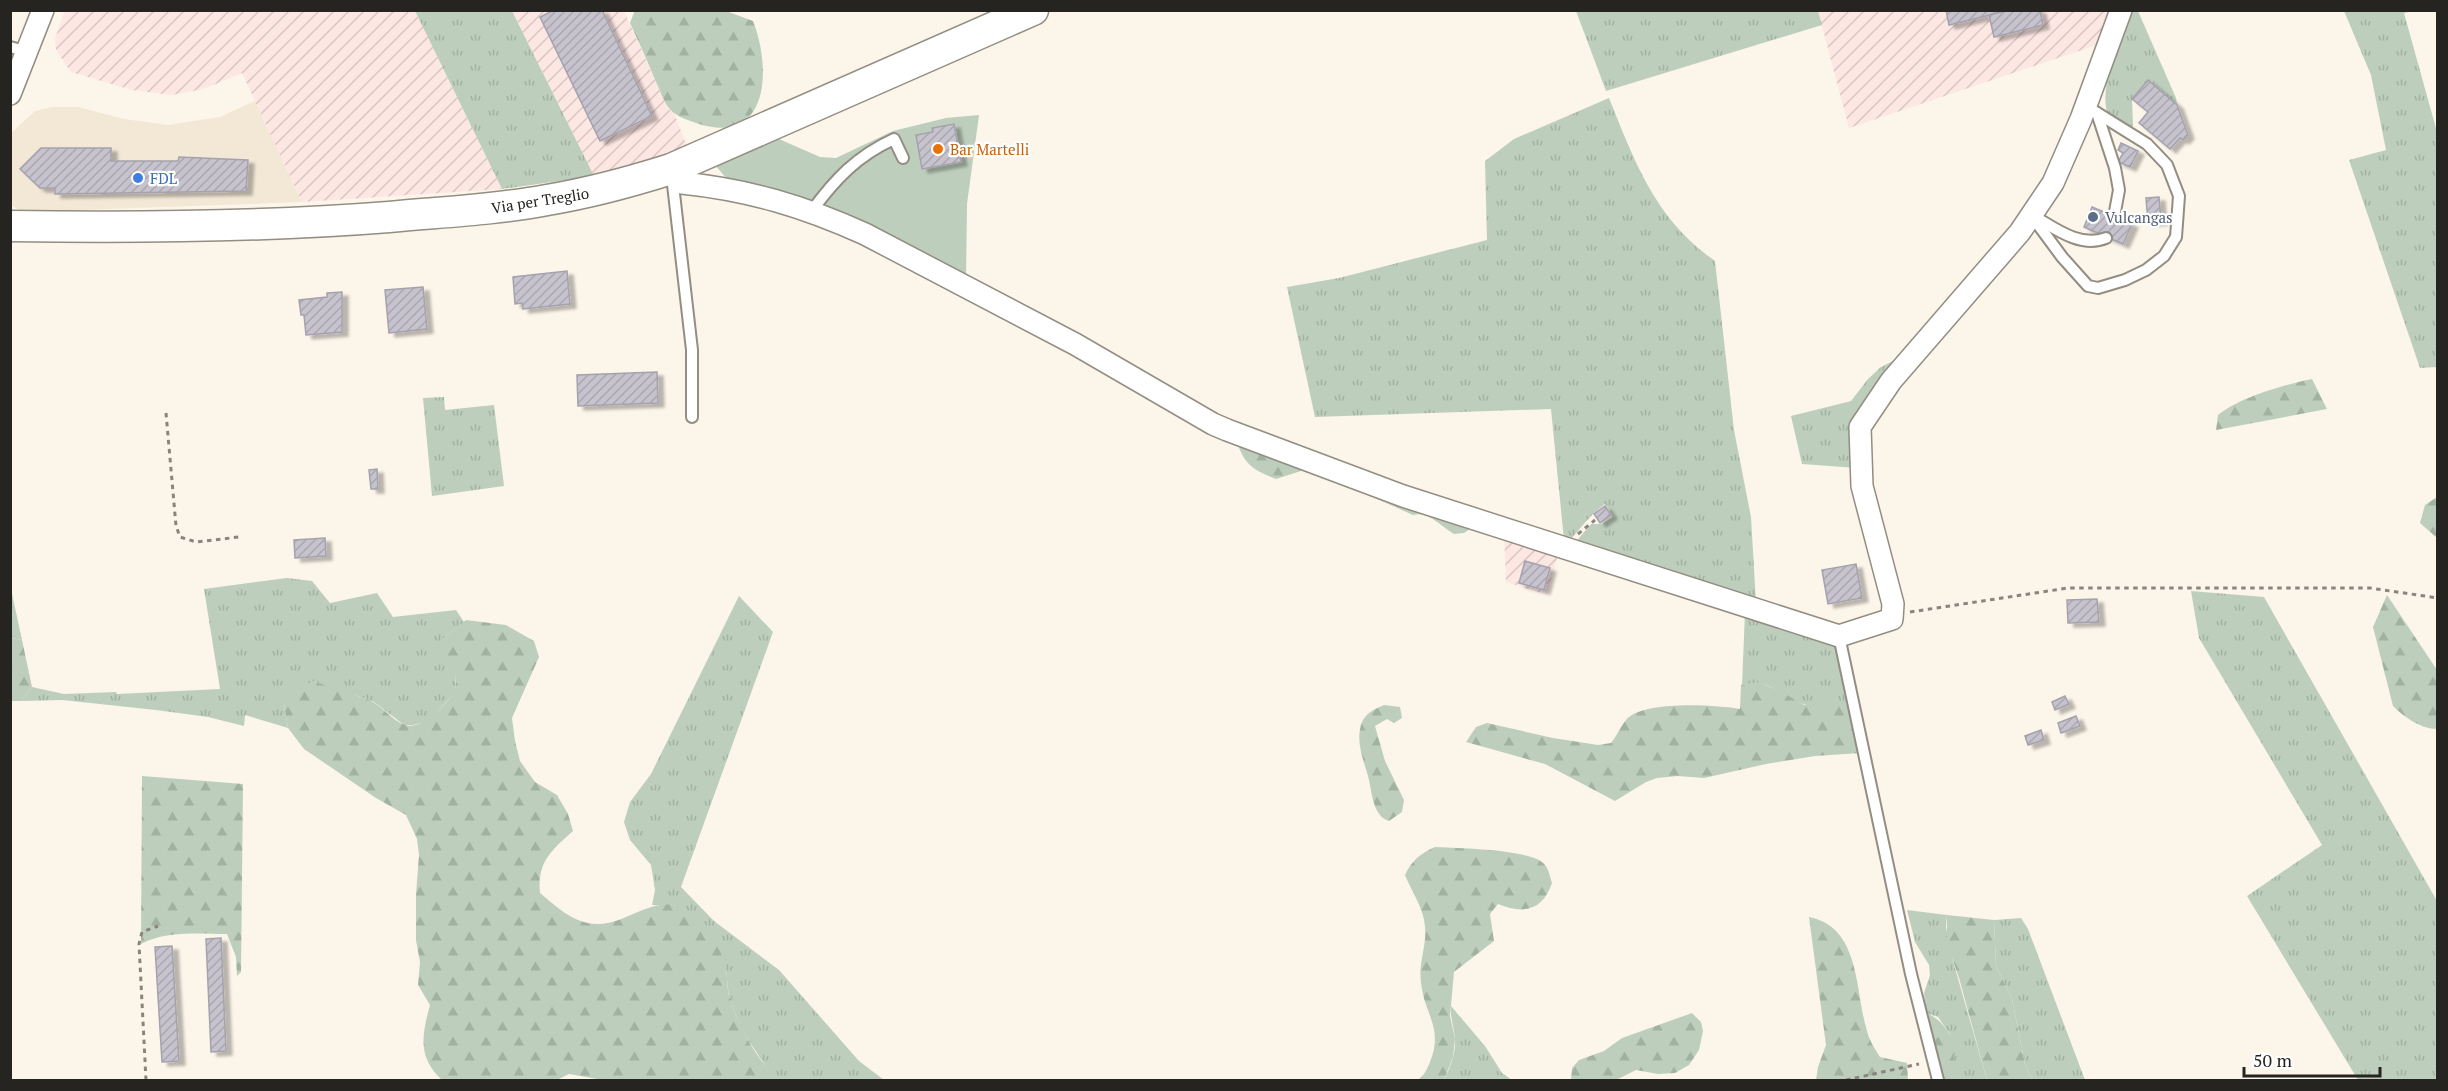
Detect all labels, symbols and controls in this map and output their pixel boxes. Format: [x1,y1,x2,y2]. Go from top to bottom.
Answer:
place label: Bar Martelli [950,139,1029,159]
marker: Bar Martelli [931,142,945,156]
place label: FDL [150,168,177,188]
marker: FDL [131,171,145,185]
street label: Via per Treglio [490,182,590,218]
place label: Vulcangas [2105,207,2173,227]
marker: Vulcangas [2086,210,2100,224]
scale bar [2244,1040,2380,1078]
text: 50 m [2253,1048,2293,1072]

